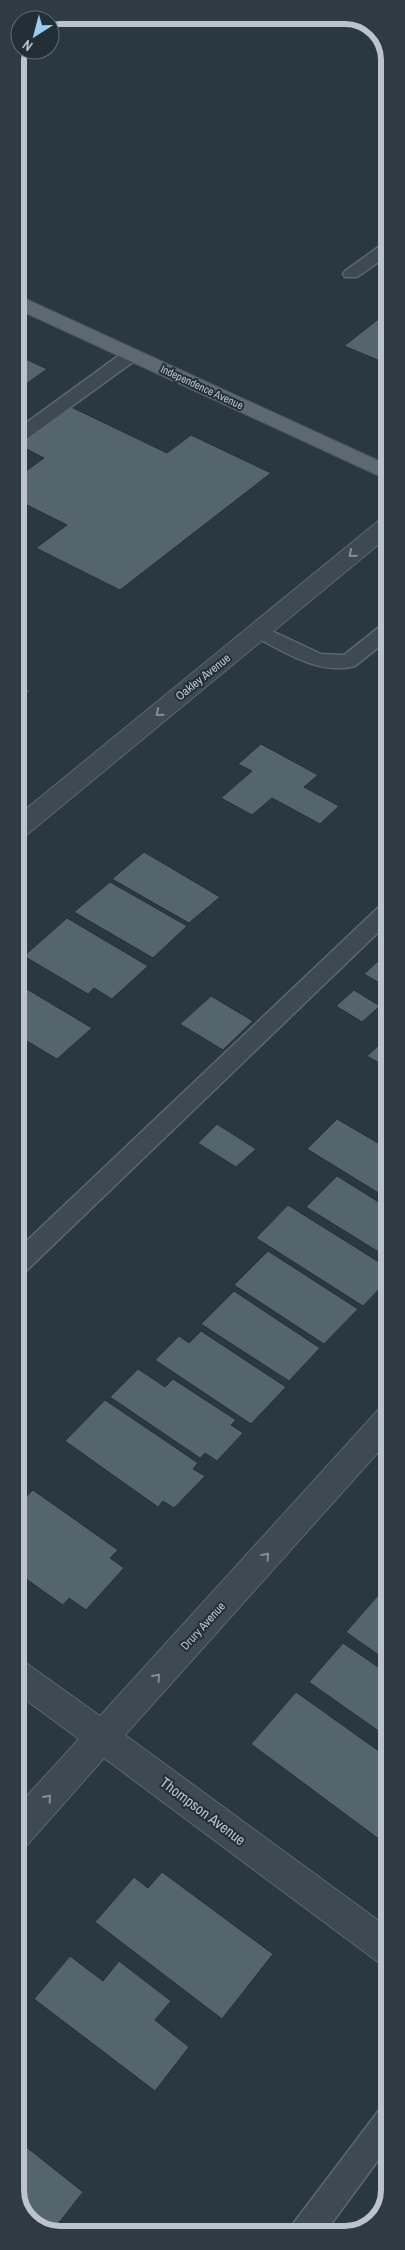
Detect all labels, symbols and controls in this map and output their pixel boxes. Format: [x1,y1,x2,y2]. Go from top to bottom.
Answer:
north arrow [10,10,60,60]
text: N [19,36,36,55]
street label: Independence Avenue [158,362,246,412]
one-way arrow [349,549,358,557]
street label: Oakley Avenue [172,650,234,704]
one-way arrow [156,707,165,716]
one-way arrow [260,1553,269,1562]
street label: Drury Avenue [177,1599,229,1653]
one-way arrow [151,1673,160,1682]
street label: Thompson Avenue [156,1772,250,1850]
one-way arrow [42,1794,51,1803]

